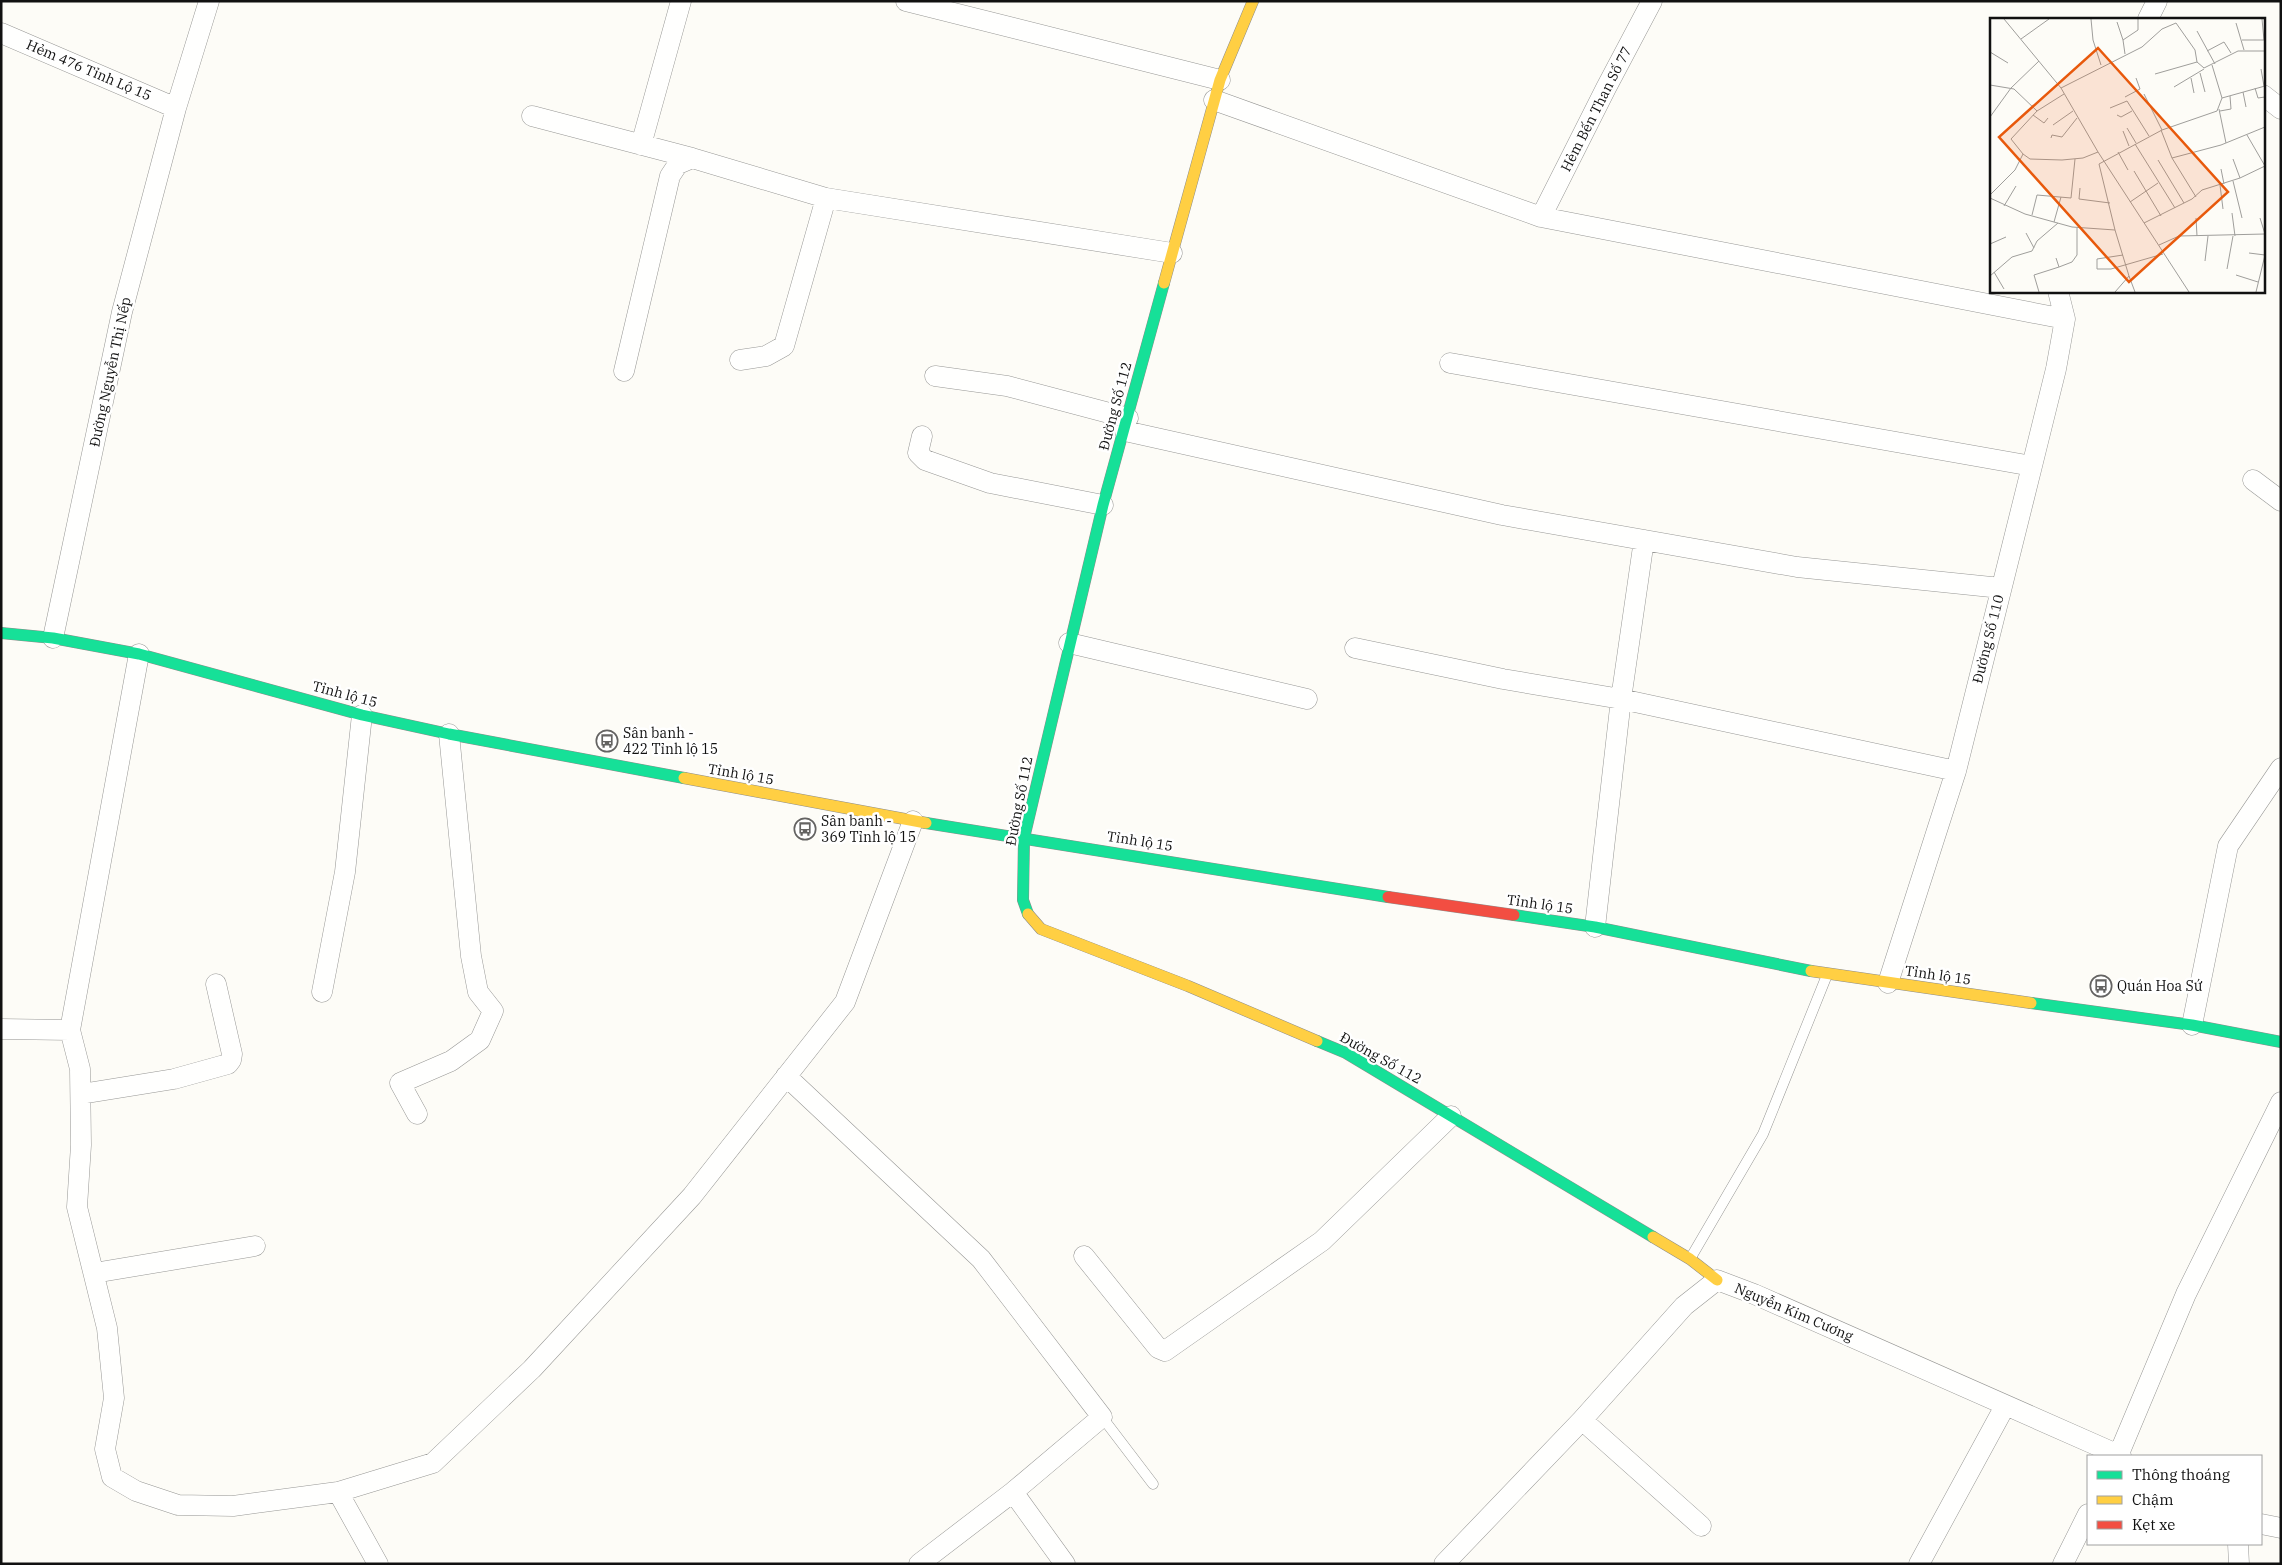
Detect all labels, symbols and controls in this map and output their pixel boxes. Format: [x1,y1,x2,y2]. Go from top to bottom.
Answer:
inset map [1990,18,2264,292]
street label: Hẻm 476 Tỉnh Lộ 15 [24,35,154,105]
street label: Hẻm Bến Than Số 77 [1557,43,1635,175]
street label: Đường Nguyễn Thị Nếp [85,295,135,449]
street label: Đường Số 112 [1095,360,1135,452]
street label: Đường Số 110 [1968,593,2008,685]
street label: Tỉnh lộ 15 [310,677,380,711]
place label: Sân banh - 422 Tỉnh lộ 15 [623,724,718,758]
bus stop icon: Sân banh - 422 Tỉnh lộ 15 [595,729,619,753]
street label: Đường Số 112 [1001,755,1037,847]
street label: Tỉnh lộ 15 [707,759,775,789]
place label: Sân banh - 369 Tỉnh lộ 15 [821,812,916,846]
bus stop icon: Sân banh - 369 Tỉnh lộ 15 [793,817,817,841]
street label: Tỉnh lộ 15 [1106,827,1174,855]
street label: Tỉnh lộ 15 [1506,890,1574,918]
street label: Tỉnh lộ 15 [1904,961,1972,989]
bus stop icon: Quán Hoa Sứ [2089,974,2113,998]
place label: Quán Hoa Sứ [2117,977,2203,995]
street label: Đường Số 112 [1337,1028,1425,1088]
street label: Nguyễn Kim Cương [1732,1279,1856,1345]
legend [2087,1455,2262,1545]
text: Thông thoáng [2132,1465,2230,1484]
text: Chậm [2132,1490,2174,1509]
text: Kẹt xe [2132,1515,2175,1534]

